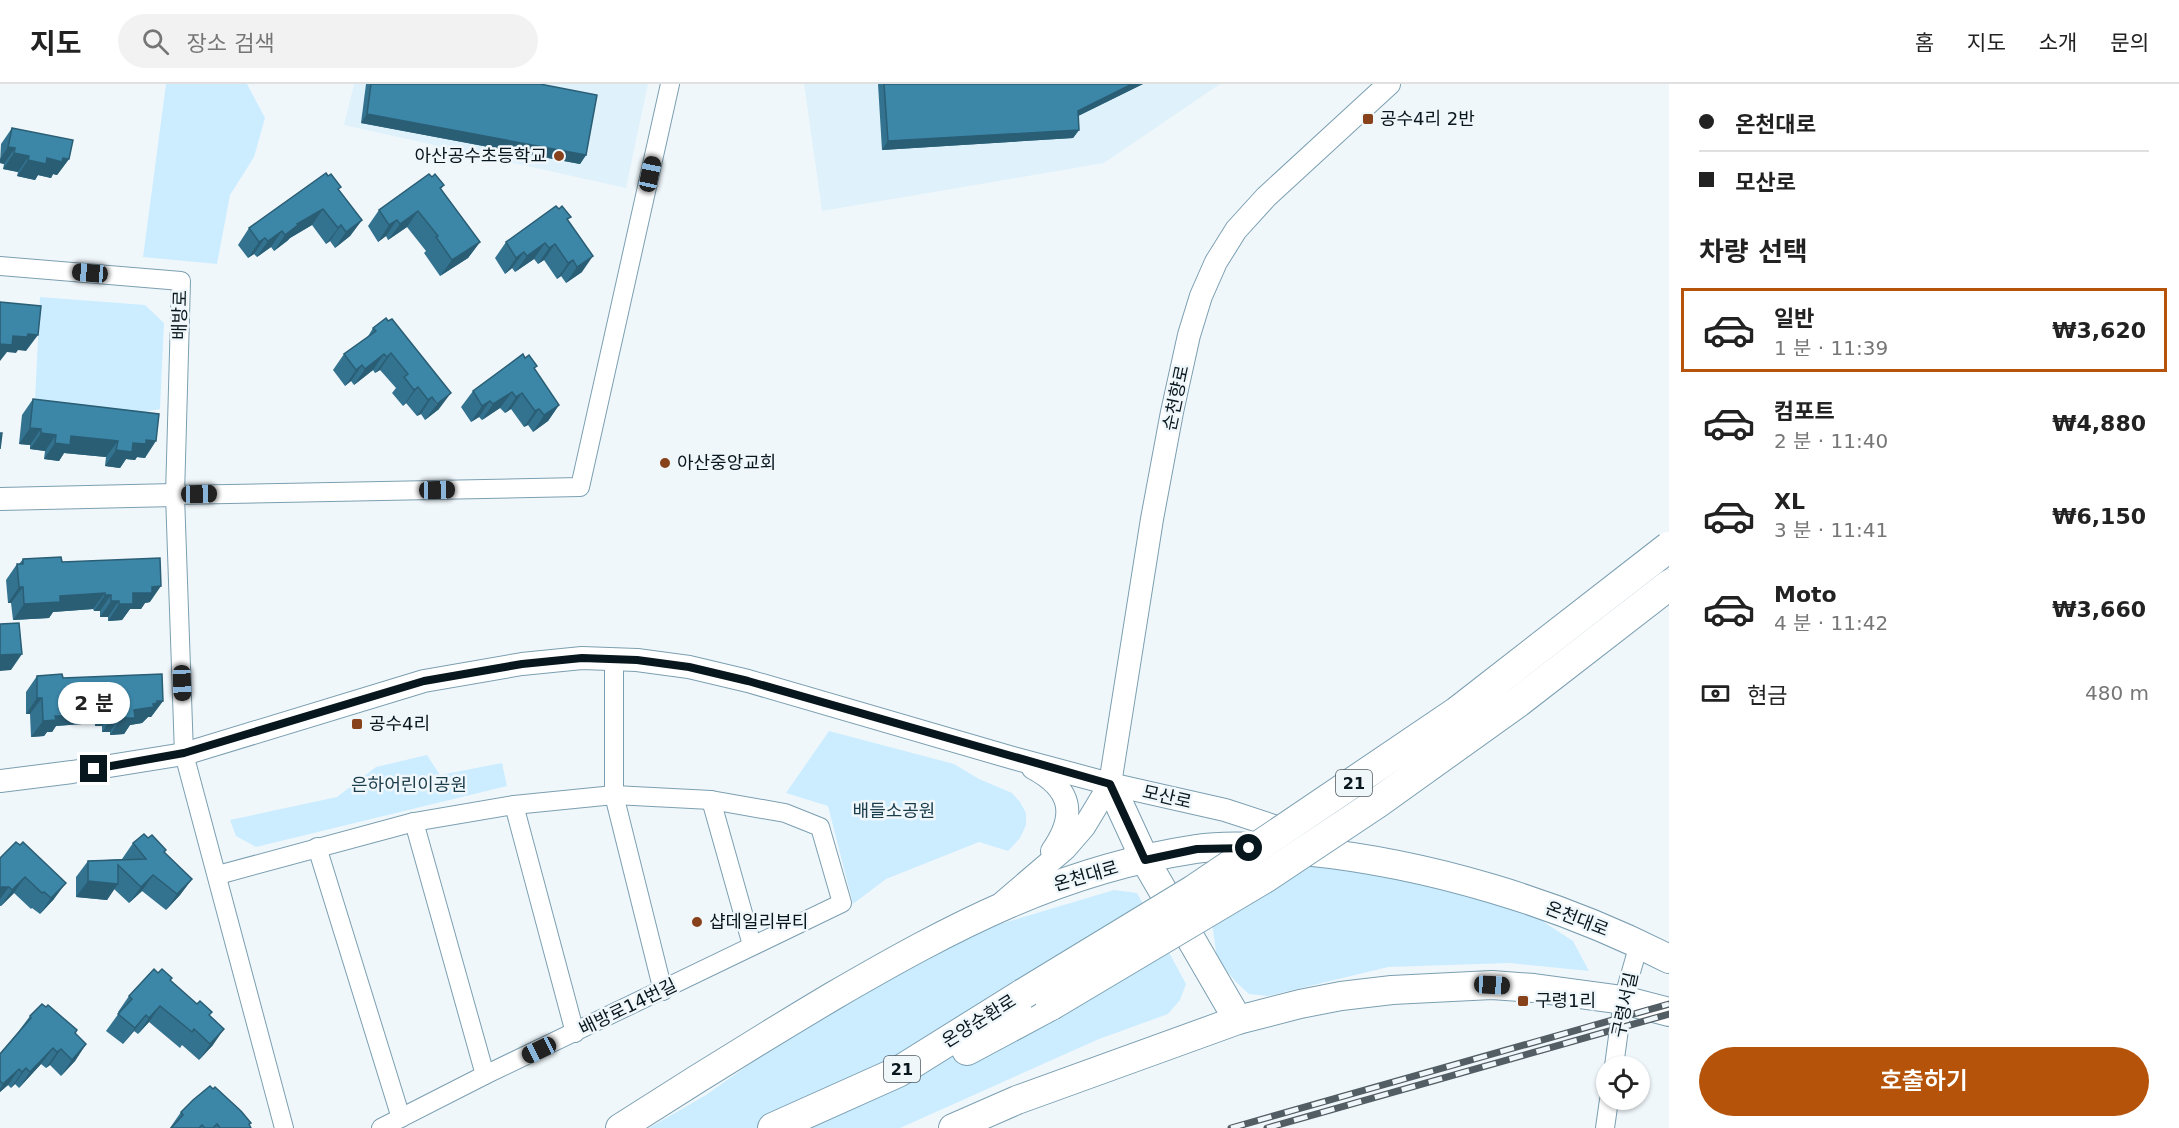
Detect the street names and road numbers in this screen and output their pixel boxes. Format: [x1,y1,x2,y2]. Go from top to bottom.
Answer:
street label: 배방로 [169,290,190,340]
street label: 순천향로 [1158,363,1193,432]
road number: 21 [1336,770,1372,796]
street label: 모산로 [1141,781,1194,812]
street label: 온천대로 [1051,856,1121,895]
street label: 온천대로 [1542,897,1612,940]
street label: 구령서길 [1607,970,1642,1039]
street label: 배방로14번길 [576,974,680,1039]
street label: 온양순환로 [938,990,1019,1051]
road number: 21 [884,1056,920,1082]

